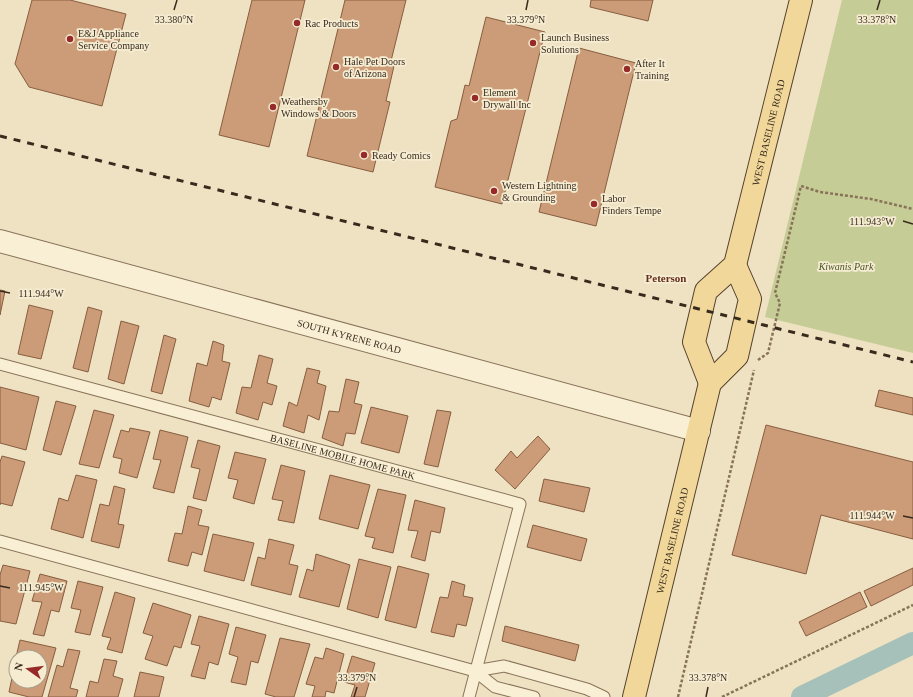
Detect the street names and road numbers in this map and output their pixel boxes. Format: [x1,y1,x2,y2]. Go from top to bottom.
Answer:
street label: WEST BASELINE ROAD [750,78,787,187]
street label: SOUTH KYRENE ROAD [296,317,403,355]
street label: BASELINE MOBILE HOME PARK [269,432,417,481]
street label: WEST BASELINE ROAD [654,486,690,595]

